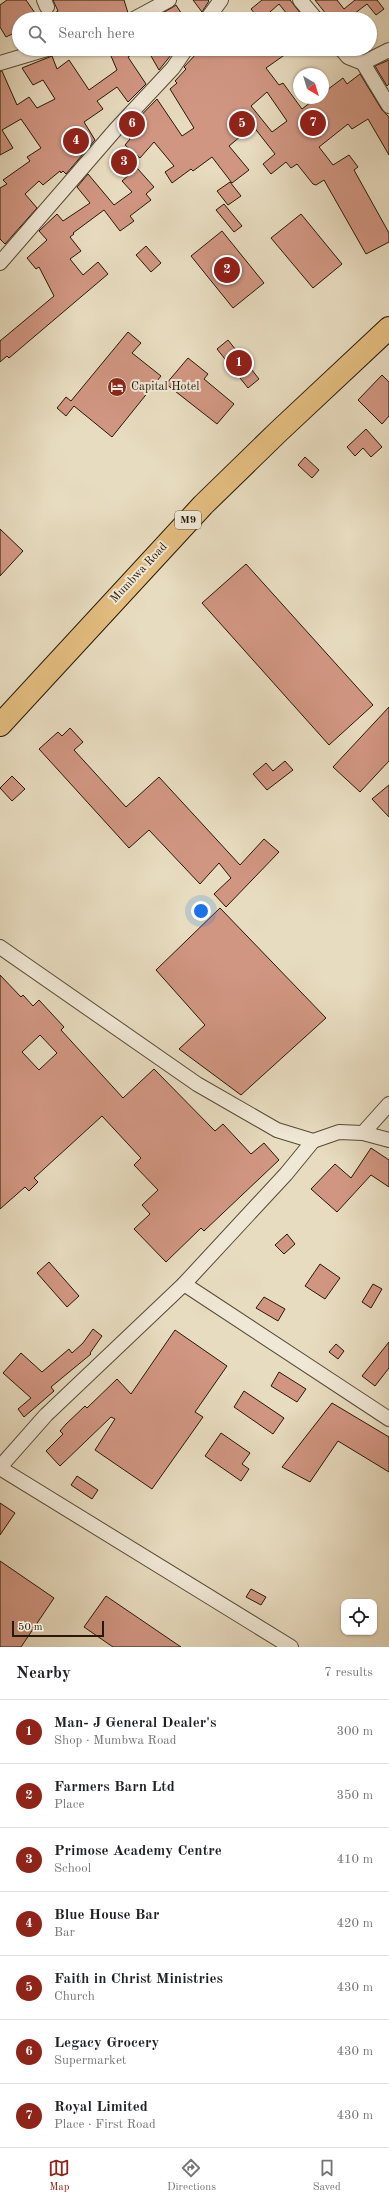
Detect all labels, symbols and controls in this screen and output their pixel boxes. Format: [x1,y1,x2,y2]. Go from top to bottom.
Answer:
search box [12,12,377,56]
icon: search [26,23,48,45]
text: Search here [58,27,135,42]
north arrow [293,68,329,104]
pin: 7 [300,108,326,138]
pin: 6 [119,109,145,139]
pin: 5 [229,109,255,139]
pin: 4 [63,126,89,156]
pin: 3 [111,147,137,177]
pin: 2 [214,255,240,285]
pin: 1 [226,348,252,378]
hotel icon: Capital Hotel [106,376,128,398]
place label: Capital Hotel [131,381,200,393]
road number: M9 [175,511,201,529]
street label: Mumbwa Road [108,541,170,605]
your location [191,901,211,921]
map controls [341,1599,377,1635]
button: locate [341,1599,377,1635]
scale bar [12,1619,104,1638]
text: 50 m [18,1622,43,1633]
text: Nearby [16,1665,71,1682]
text: 7 results [324,1666,373,1679]
text: Man- J General Dealer's [54,1716,216,1731]
text: 1 [25,1725,33,1738]
text: 300 m [336,1725,373,1738]
text: Shop · Mumbwa Road [54,1734,177,1747]
text: Farmers Barn Ltd [54,1780,175,1795]
text: 2 [25,1789,33,1802]
text: 350 m [336,1789,373,1802]
text: Place [54,1798,84,1811]
text: Primose Academy Centre [54,1844,222,1859]
text: 3 [25,1853,33,1866]
text: 410 m [336,1853,373,1866]
text: School [54,1862,91,1875]
text: Blue House Bar [54,1908,159,1923]
text: 4 [25,1917,33,1930]
text: 420 m [336,1917,373,1930]
text: Bar [54,1926,75,1939]
text: Faith in Christ Ministries [54,1972,223,1987]
text: 5 [25,1981,33,1994]
text: 430 m [336,1981,373,1994]
text: Church [54,1990,95,2003]
text: Legacy Grocery [54,2036,159,2051]
text: 6 [25,2045,33,2058]
text: 430 m [336,2045,373,2058]
text: Supermarket [54,2054,126,2067]
text: Royal Limited [54,2100,148,2115]
text: 7 [25,2109,33,2122]
text: 430 m [336,2109,373,2122]
text: Place · First Road [54,2118,156,2131]
tab: Map [48,2157,70,2195]
tab: Directions [167,2157,216,2195]
tab: Saved [313,2157,341,2195]

